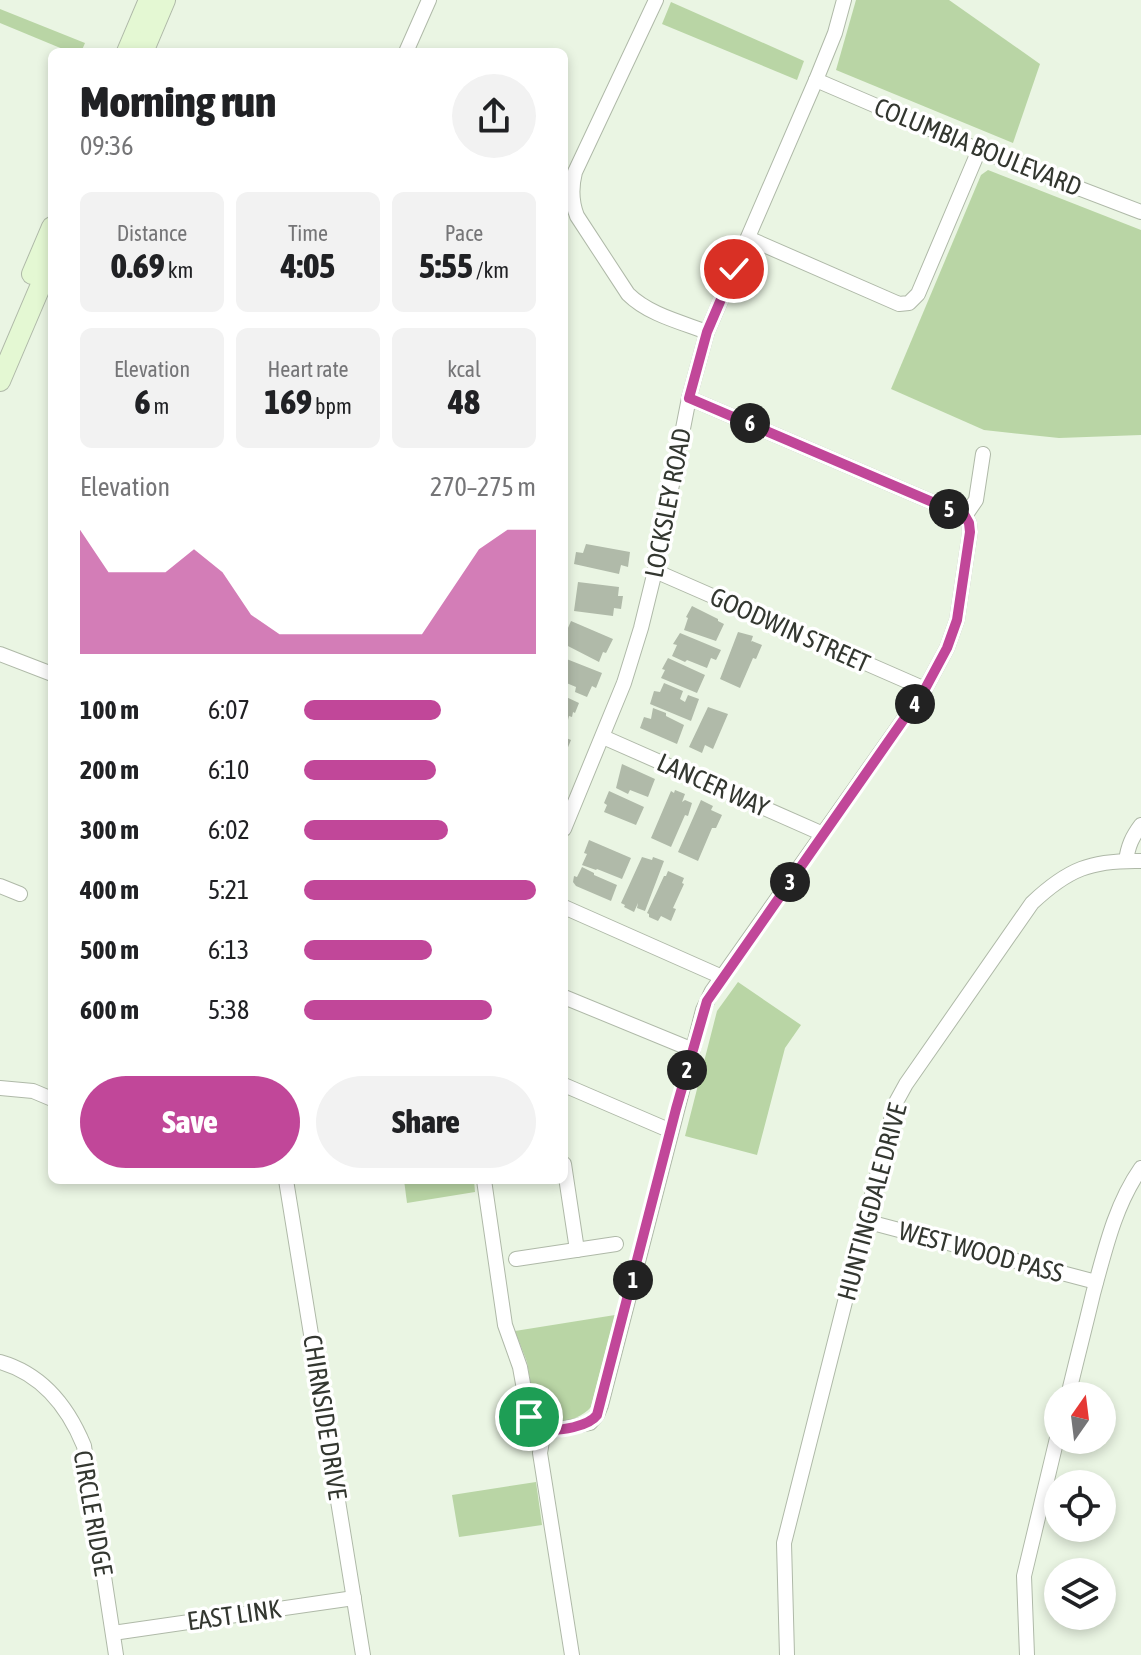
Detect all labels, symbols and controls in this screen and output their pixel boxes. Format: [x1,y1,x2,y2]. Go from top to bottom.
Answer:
button: share [452,74,536,158]
text: Morning run [80,76,276,126]
street label: COLUMBIA BOULEVARD [870,92,1086,202]
text: 09:36 [80,131,134,161]
text: Distance [117,220,187,246]
text: Time [288,220,328,246]
text: Pace [445,220,483,246]
pin [700,235,768,303]
text: 0.69 [111,246,165,285]
text: 4:05 [281,246,335,285]
text: 5:55 [419,246,473,285]
icon: check [712,247,756,291]
text: km [165,257,193,283]
text: /km [473,257,509,283]
text: Elevation [114,356,190,382]
text: Heart rate [267,356,349,382]
text: kcal [447,356,481,382]
text: 6 [135,382,151,421]
text: 169 [264,382,312,421]
text: 48 [448,382,480,421]
text: m [151,393,169,419]
text: bpm [312,393,352,419]
pin: 6 [730,403,770,443]
text: 6 [745,410,755,436]
street label: LOCKSLEY ROAD [639,426,697,580]
text: Elevation [80,472,170,502]
text: 270–275 m [430,472,536,502]
pin: 5 [929,489,969,529]
text: 5 [944,496,954,522]
street label: GOODWIN STREET [705,581,875,679]
pin: 4 [895,684,935,724]
text: 4 [910,691,920,717]
text: 100 m [80,695,139,725]
text: 6:07 [208,695,250,725]
street label: LANCER WAY [653,747,774,823]
text: 200 m [80,755,139,785]
text: 6:10 [208,755,249,785]
text: 300 m [80,815,139,845]
text: 6:02 [208,815,250,845]
pin: 3 [770,862,810,902]
text: 3 [785,869,795,895]
text: 400 m [80,875,139,905]
text: 5:21 [208,875,249,905]
text: 500 m [80,935,139,965]
text: 6:13 [208,935,249,965]
text: 600 m [80,995,139,1025]
text: 5:38 [208,995,249,1025]
pin: 2 [667,1050,707,1090]
text: 2 [682,1057,692,1083]
button: Save [80,1076,300,1168]
button: Share [316,1076,536,1168]
street label: HUNTINGDALE DRIVE [831,1100,913,1304]
street label: WEST WOOD PASS [895,1216,1067,1288]
pin: 1 [613,1260,653,1300]
text: 1 [628,1267,638,1293]
street label: CHIRNSIDE DRIVE [297,1332,353,1502]
north arrow [1044,1382,1116,1454]
map controls [1044,1382,1116,1630]
pin [495,1383,563,1451]
icon: arrive [507,1395,551,1439]
street label: CIRCLE RIDGE [67,1448,119,1578]
button: locate [1044,1470,1116,1542]
button: layers [1044,1558,1116,1630]
street label: EAST LINK [185,1594,283,1636]

